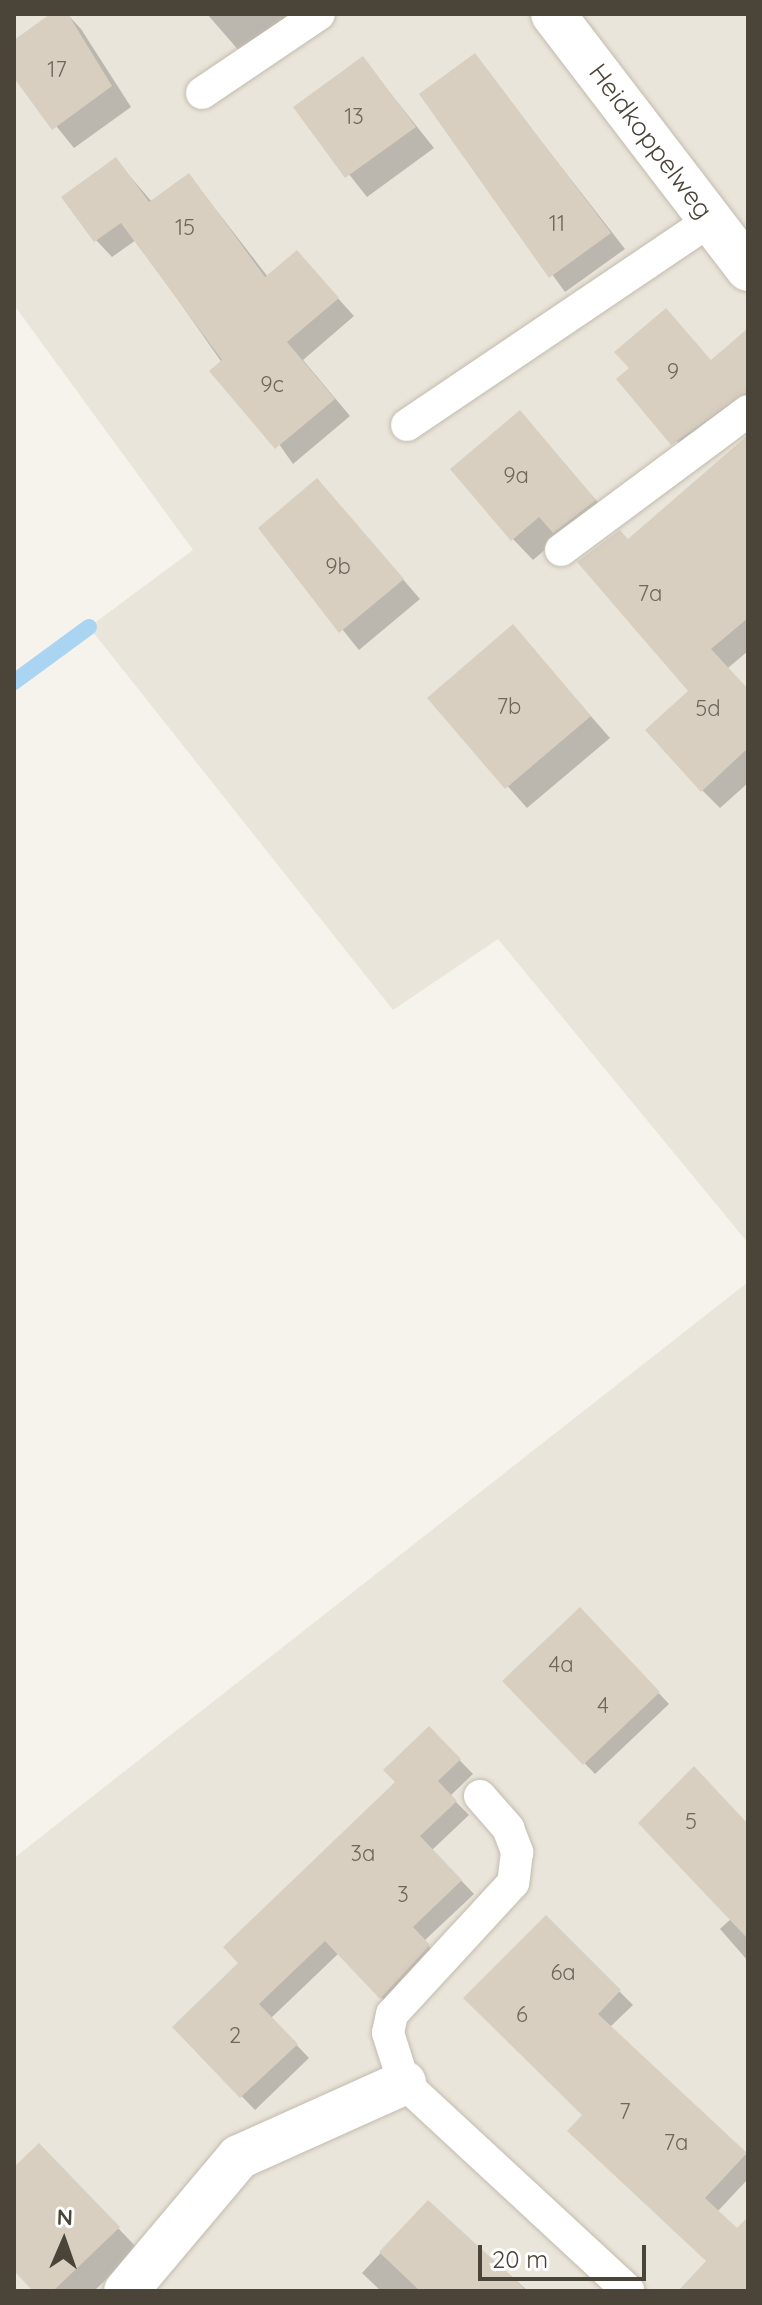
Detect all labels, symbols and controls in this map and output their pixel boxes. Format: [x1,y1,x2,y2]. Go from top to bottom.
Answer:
house number: 17 [47,57,67,83]
street label: Heidkoppelweg [583,57,719,225]
house number: 13 [344,104,364,130]
house number: 11 [549,211,565,237]
house number: 15 [175,215,195,241]
house number: 9 [667,359,679,385]
house number: 9c [260,372,284,398]
house number: 9a [503,463,529,489]
house number: 9b [325,554,351,580]
house number: 7a [638,581,662,607]
house number: 7b [497,694,521,720]
house number: 5d [695,696,721,722]
house number: 4a [549,1652,573,1678]
house number: 4 [597,1693,609,1719]
house number: 5 [685,1809,697,1835]
house number: 3a [351,1841,375,1867]
house number: 3 [397,1882,409,1908]
house number: 6a [550,1960,576,1986]
house number: 6 [516,2002,528,2028]
house number: 2 [229,2023,241,2049]
house number: 7 [619,2099,631,2125]
house number: 7a [664,2130,688,2156]
north arrow [24,2201,104,2281]
text: N [56,2203,73,2231]
scale bar [482,2229,650,2279]
text: 20 m [492,2244,548,2274]

